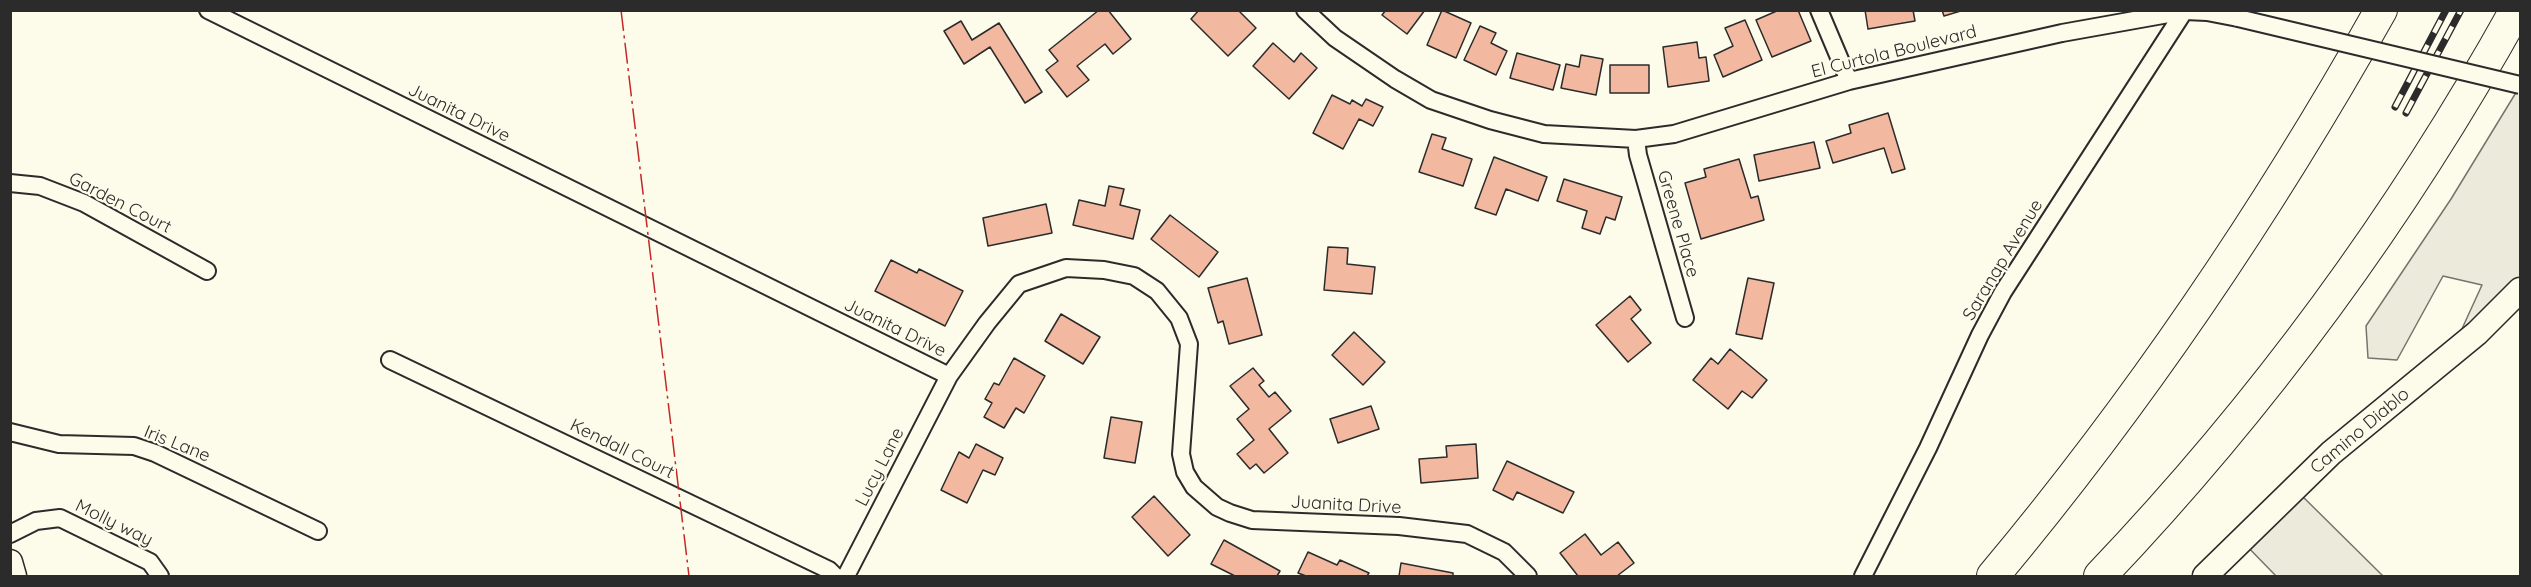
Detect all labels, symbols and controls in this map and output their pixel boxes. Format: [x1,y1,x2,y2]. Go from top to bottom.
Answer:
street label: El Curtola Boulevard [1809,21,1979,83]
street label: Juanita Drive [404,79,514,147]
street label: Garden Court [65,168,175,238]
street label: Greene Place [1652,168,1704,280]
street label: Saranap Avenue [1958,196,2048,324]
street label: Juanita Drive [840,294,950,362]
street label: Camino Diablo [2306,383,2414,479]
street label: Kendall Court [566,414,678,484]
street label: Iris Lane [141,421,213,467]
street label: Lucy Lane [851,424,909,510]
street label: Juanita Drive [1290,491,1402,519]
street label: Molly way [72,495,156,551]

